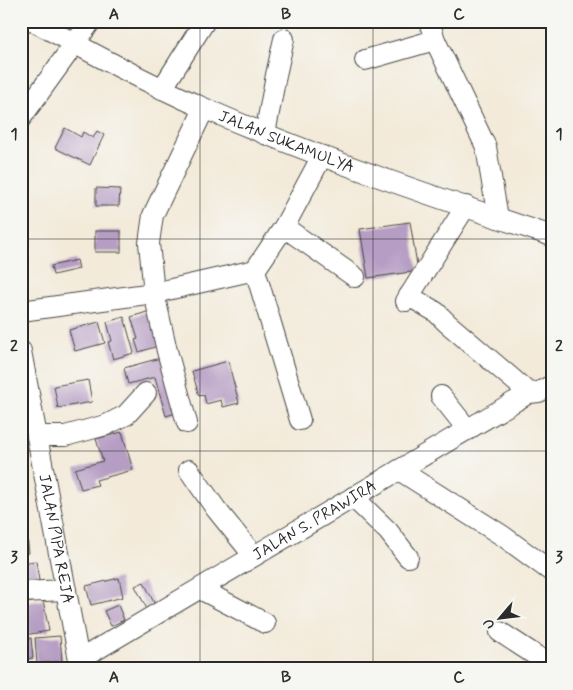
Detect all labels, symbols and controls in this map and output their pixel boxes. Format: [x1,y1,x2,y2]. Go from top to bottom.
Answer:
text: A [109,4,119,25]
text: B [281,4,291,25]
text: C [453,4,465,25]
street label: JALAN SUKAMULYA [215,105,357,178]
text: 1 [10,124,18,145]
text: 1 [555,124,563,145]
text: 2 [10,336,18,357]
text: 2 [555,336,563,357]
street label: JALAN PIPA REJA [34,472,79,605]
street label: JALAN S. PRAWIRA [249,475,381,565]
text: 3 [10,547,18,568]
text: 3 [555,547,563,568]
north arrow [476,592,526,642]
text: U [479,615,499,632]
text: A [109,667,119,688]
text: B [281,667,291,688]
text: C [453,667,465,688]

